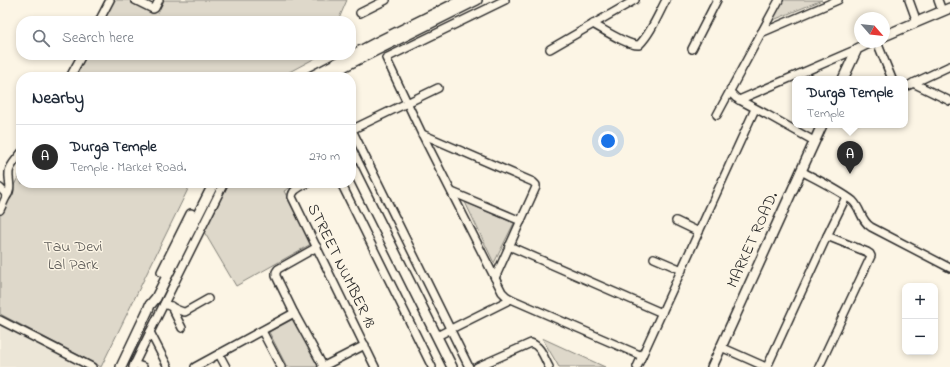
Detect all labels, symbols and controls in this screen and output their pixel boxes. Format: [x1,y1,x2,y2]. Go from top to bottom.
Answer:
north arrow [854,12,890,48]
search box [16,16,356,60]
icon: search [30,27,52,49]
text: Search here [62,27,134,49]
popup [792,76,908,128]
text: Durga Temple [807,82,893,104]
text: Nearby [32,86,84,111]
text: Temple [807,104,845,123]
your location [598,131,618,151]
text: Durga Temple [70,136,157,158]
pin: A [837,141,863,174]
text: A [41,147,49,166]
text: 270 m [309,147,340,166]
text: Temple · Market Road. [70,158,186,177]
street label: MARKET ROAD. [721,188,785,292]
street label: STREET NUMBER 18 [300,200,382,332]
park label: Tau Devi Lal Park [44,235,103,277]
map controls [902,283,938,355]
button: + [902,283,938,319]
button: − [902,319,938,355]

